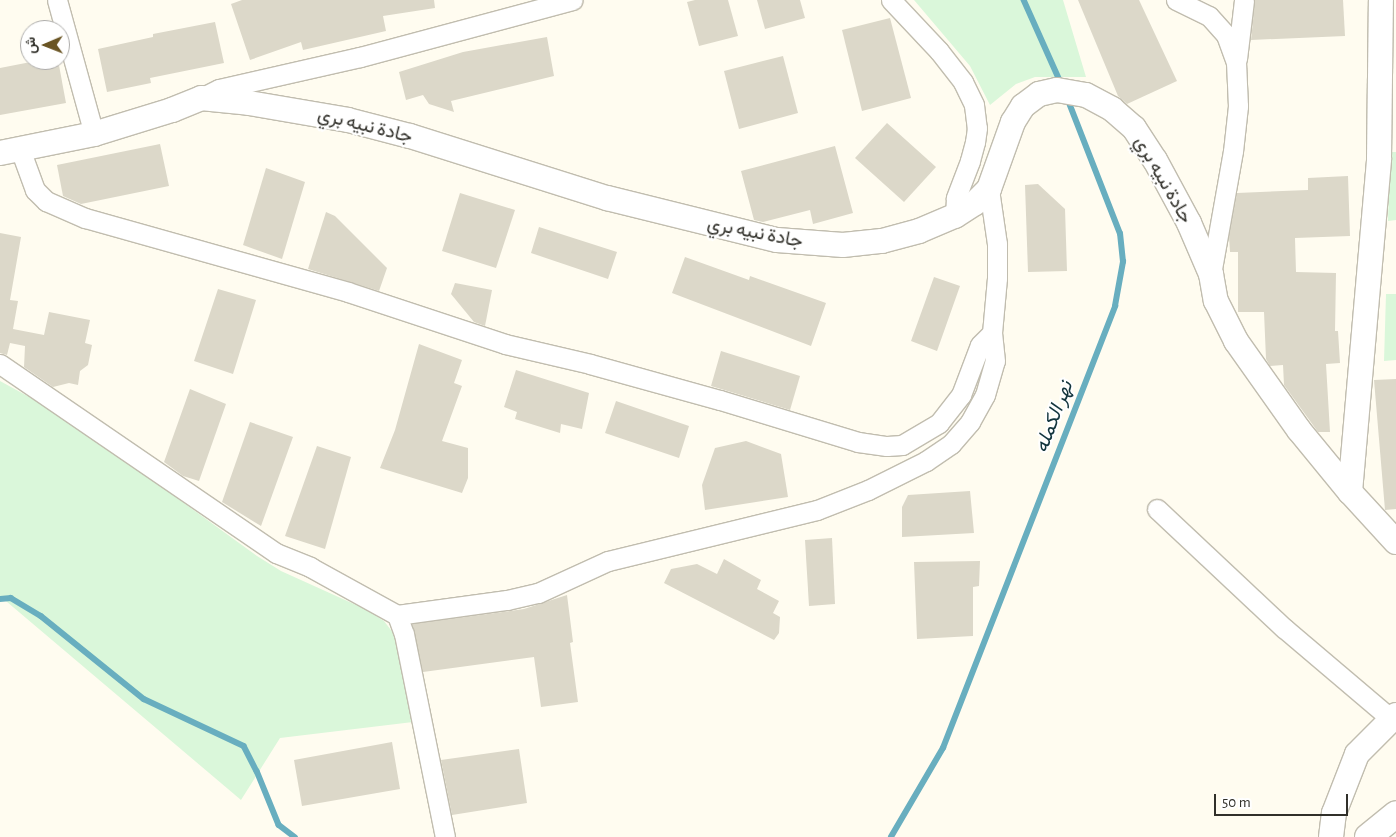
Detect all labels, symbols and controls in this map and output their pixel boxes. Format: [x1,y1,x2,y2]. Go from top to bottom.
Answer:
north arrow [20,20,70,70]
text: ش [24,37,38,54]
street label: جادة نبيه بري [315,103,415,149]
street label: جادة نبيه بري [1129,132,1197,228]
street label: جادة نبيه بري [705,213,805,253]
water label: نهر الكمله [1029,378,1079,456]
scale bar [1216,784,1350,816]
text: 50 m [1222,795,1251,810]

